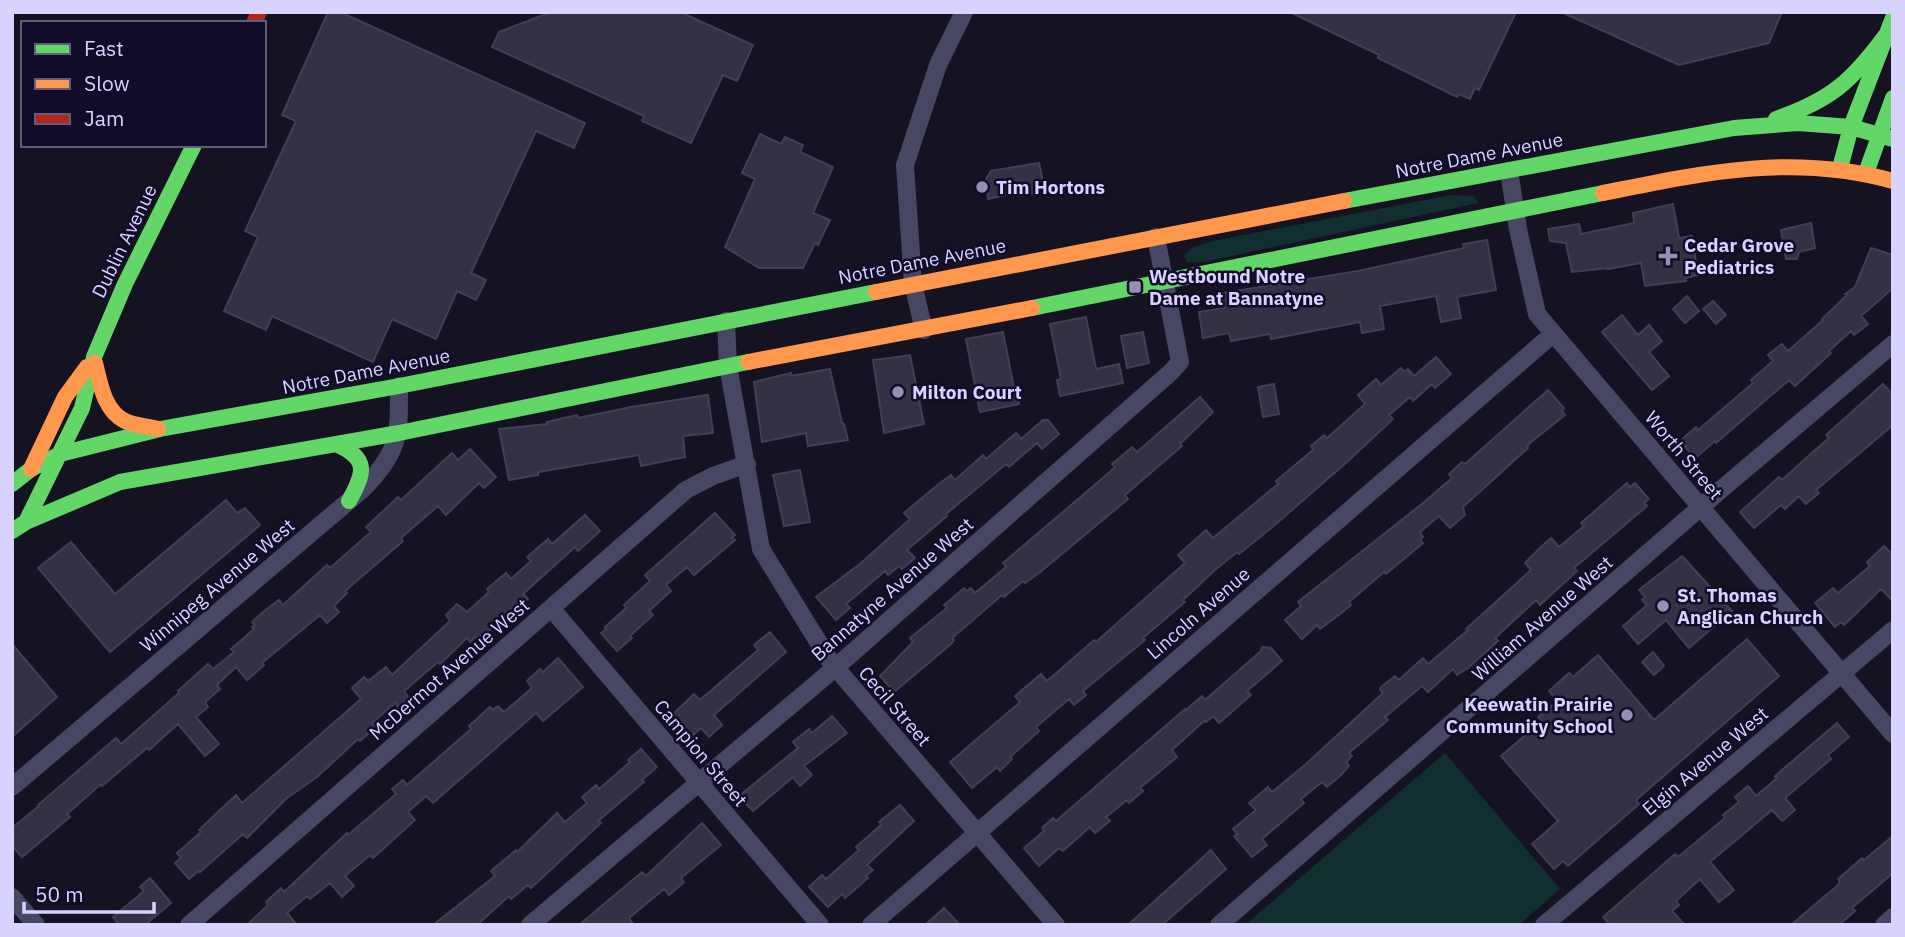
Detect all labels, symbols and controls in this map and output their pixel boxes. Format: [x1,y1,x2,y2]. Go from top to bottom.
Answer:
legend [21,21,266,147]
text: Fast [84,34,124,62]
text: Slow [84,69,130,97]
text: Jam [84,104,124,132]
street label: Notre Dame Avenue [1393,127,1565,183]
place label: Tim Hortons [996,175,1105,199]
marker: Tim Hortons [974,179,990,195]
street label: Dublin Avenue [86,180,162,302]
street label: Notre Dame Avenue [836,233,1008,289]
place label: Cedar Grove Pediatrics [1684,233,1794,279]
marker: Cedar Grove Pediatrics [1658,246,1678,266]
place label: Westbound Notre Dame at Bannatyne [1149,264,1324,310]
marker: Westbound Notre Dame at Bannatyne [1127,279,1143,295]
street label: Notre Dame Avenue [280,343,452,399]
place label: Milton Court [912,380,1022,404]
marker: Milton Court [890,384,906,400]
street label: Worth Street [1640,406,1728,504]
street label: Bannatyne Avenue West [806,512,978,666]
street label: Winnipeg Avenue West [135,513,299,657]
street label: William Avenue West [1467,550,1617,686]
street label: Lincoln Avenue [1141,562,1255,664]
place label: St. Thomas Anglican Church [1677,583,1823,629]
street label: McDermot Avenue West [364,593,534,745]
marker: St. Thomas Anglican Church [1655,598,1671,614]
street label: Cecil Street [854,661,936,751]
place label: Keewatin Prairie Community School [1446,692,1613,738]
street label: Campion Street [649,695,753,811]
street label: Elgin Avenue West [1637,701,1773,821]
marker: Keewatin Prairie Community School [1619,707,1635,723]
scale bar [24,870,154,914]
text: 50 m [35,880,84,908]

